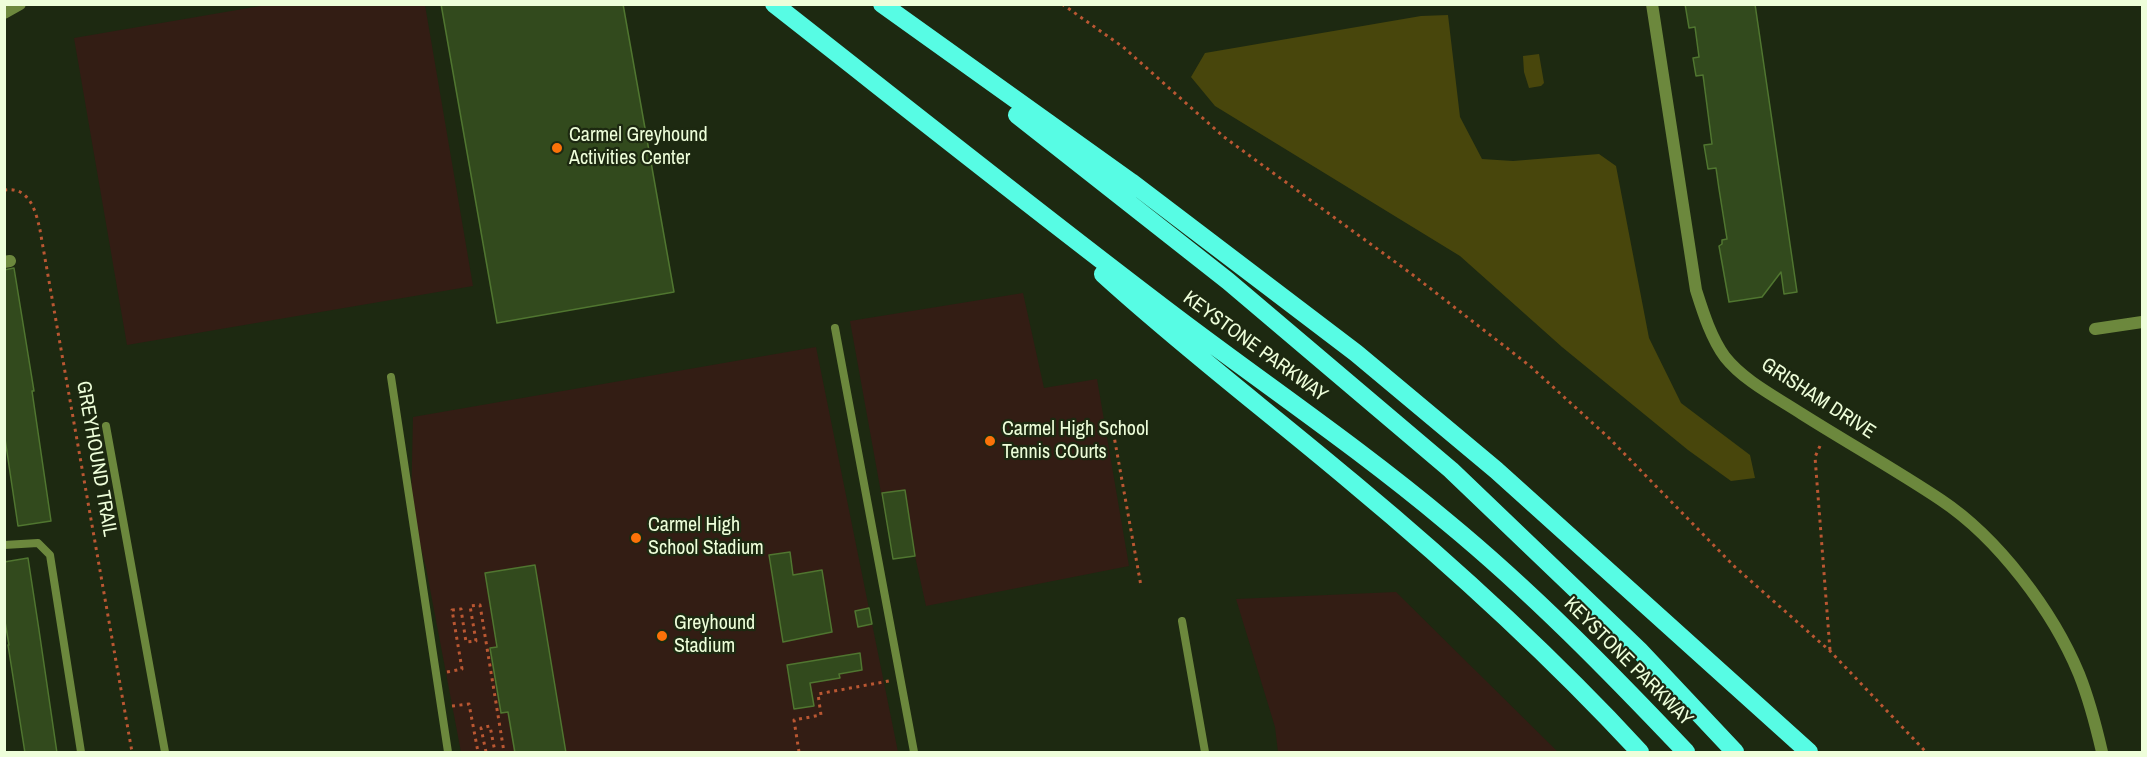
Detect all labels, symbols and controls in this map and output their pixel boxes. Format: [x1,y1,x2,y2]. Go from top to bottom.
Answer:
place label: Carmel Greyhound Activities Center [569,124,708,171]
marker: Carmel Greyhound Activities Center [550,141,564,155]
street label: KEYSTONE PARKWAY [1178,287,1332,407]
street label: GRISHAM DRIVE [1756,353,1880,445]
street label: GREYHOUND TRAIL [70,379,122,539]
place label: Carmel High School Tennis COurts [1002,418,1149,465]
marker: Carmel High School Tennis COurts [983,434,997,448]
place label: Carmel High School Stadium [648,514,764,561]
marker: Carmel High School Stadium [629,531,643,545]
street label: KEYSTONE PARKWAY [1558,592,1698,732]
place label: Greyhound Stadium [674,612,755,659]
marker: Greyhound Stadium [655,629,669,643]

